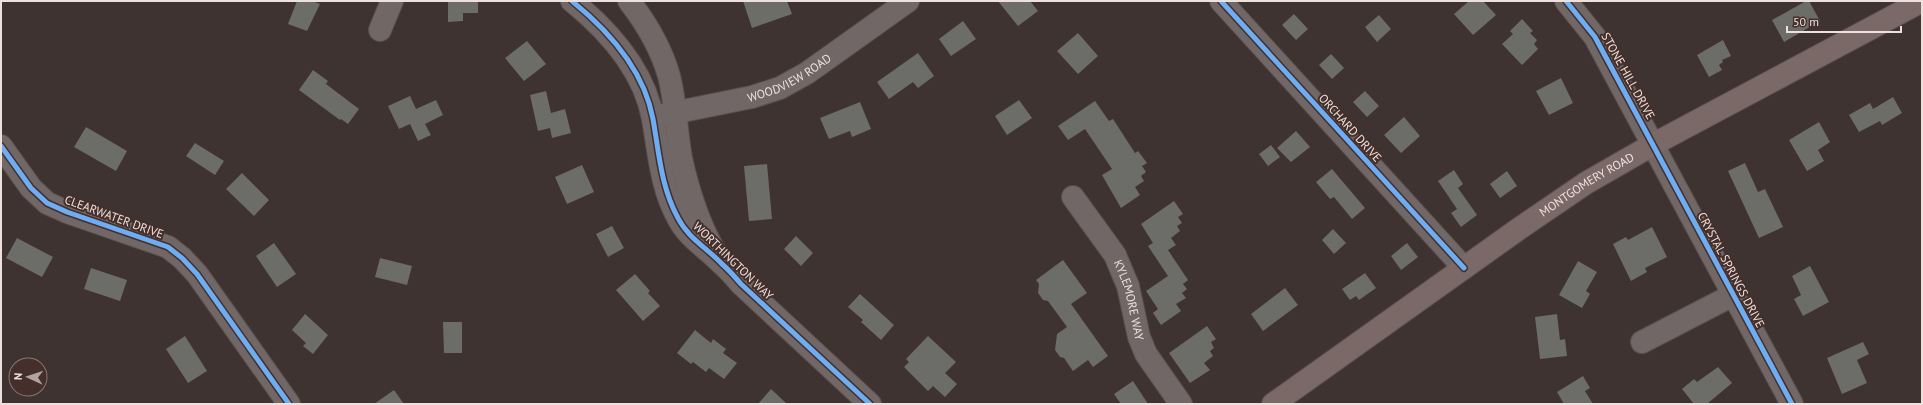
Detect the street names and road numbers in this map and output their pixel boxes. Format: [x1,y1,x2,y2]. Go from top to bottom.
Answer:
street label: STONE HILL DRIVE [1598,30,1658,122]
street label: WOODVIEW ROAD [745,50,834,105]
street label: ORCHARD DRIVE [1316,90,1385,165]
street label: MONTGOMERY ROAD [1536,149,1637,220]
street label: CLEARWATER DRIVE [63,192,166,241]
street label: CRYSTAL SPRINGS DRIVE [1695,209,1768,330]
street label: WORTHINGTON WAY [690,218,777,303]
street label: KYLEMORE WAY [1111,257,1148,342]

